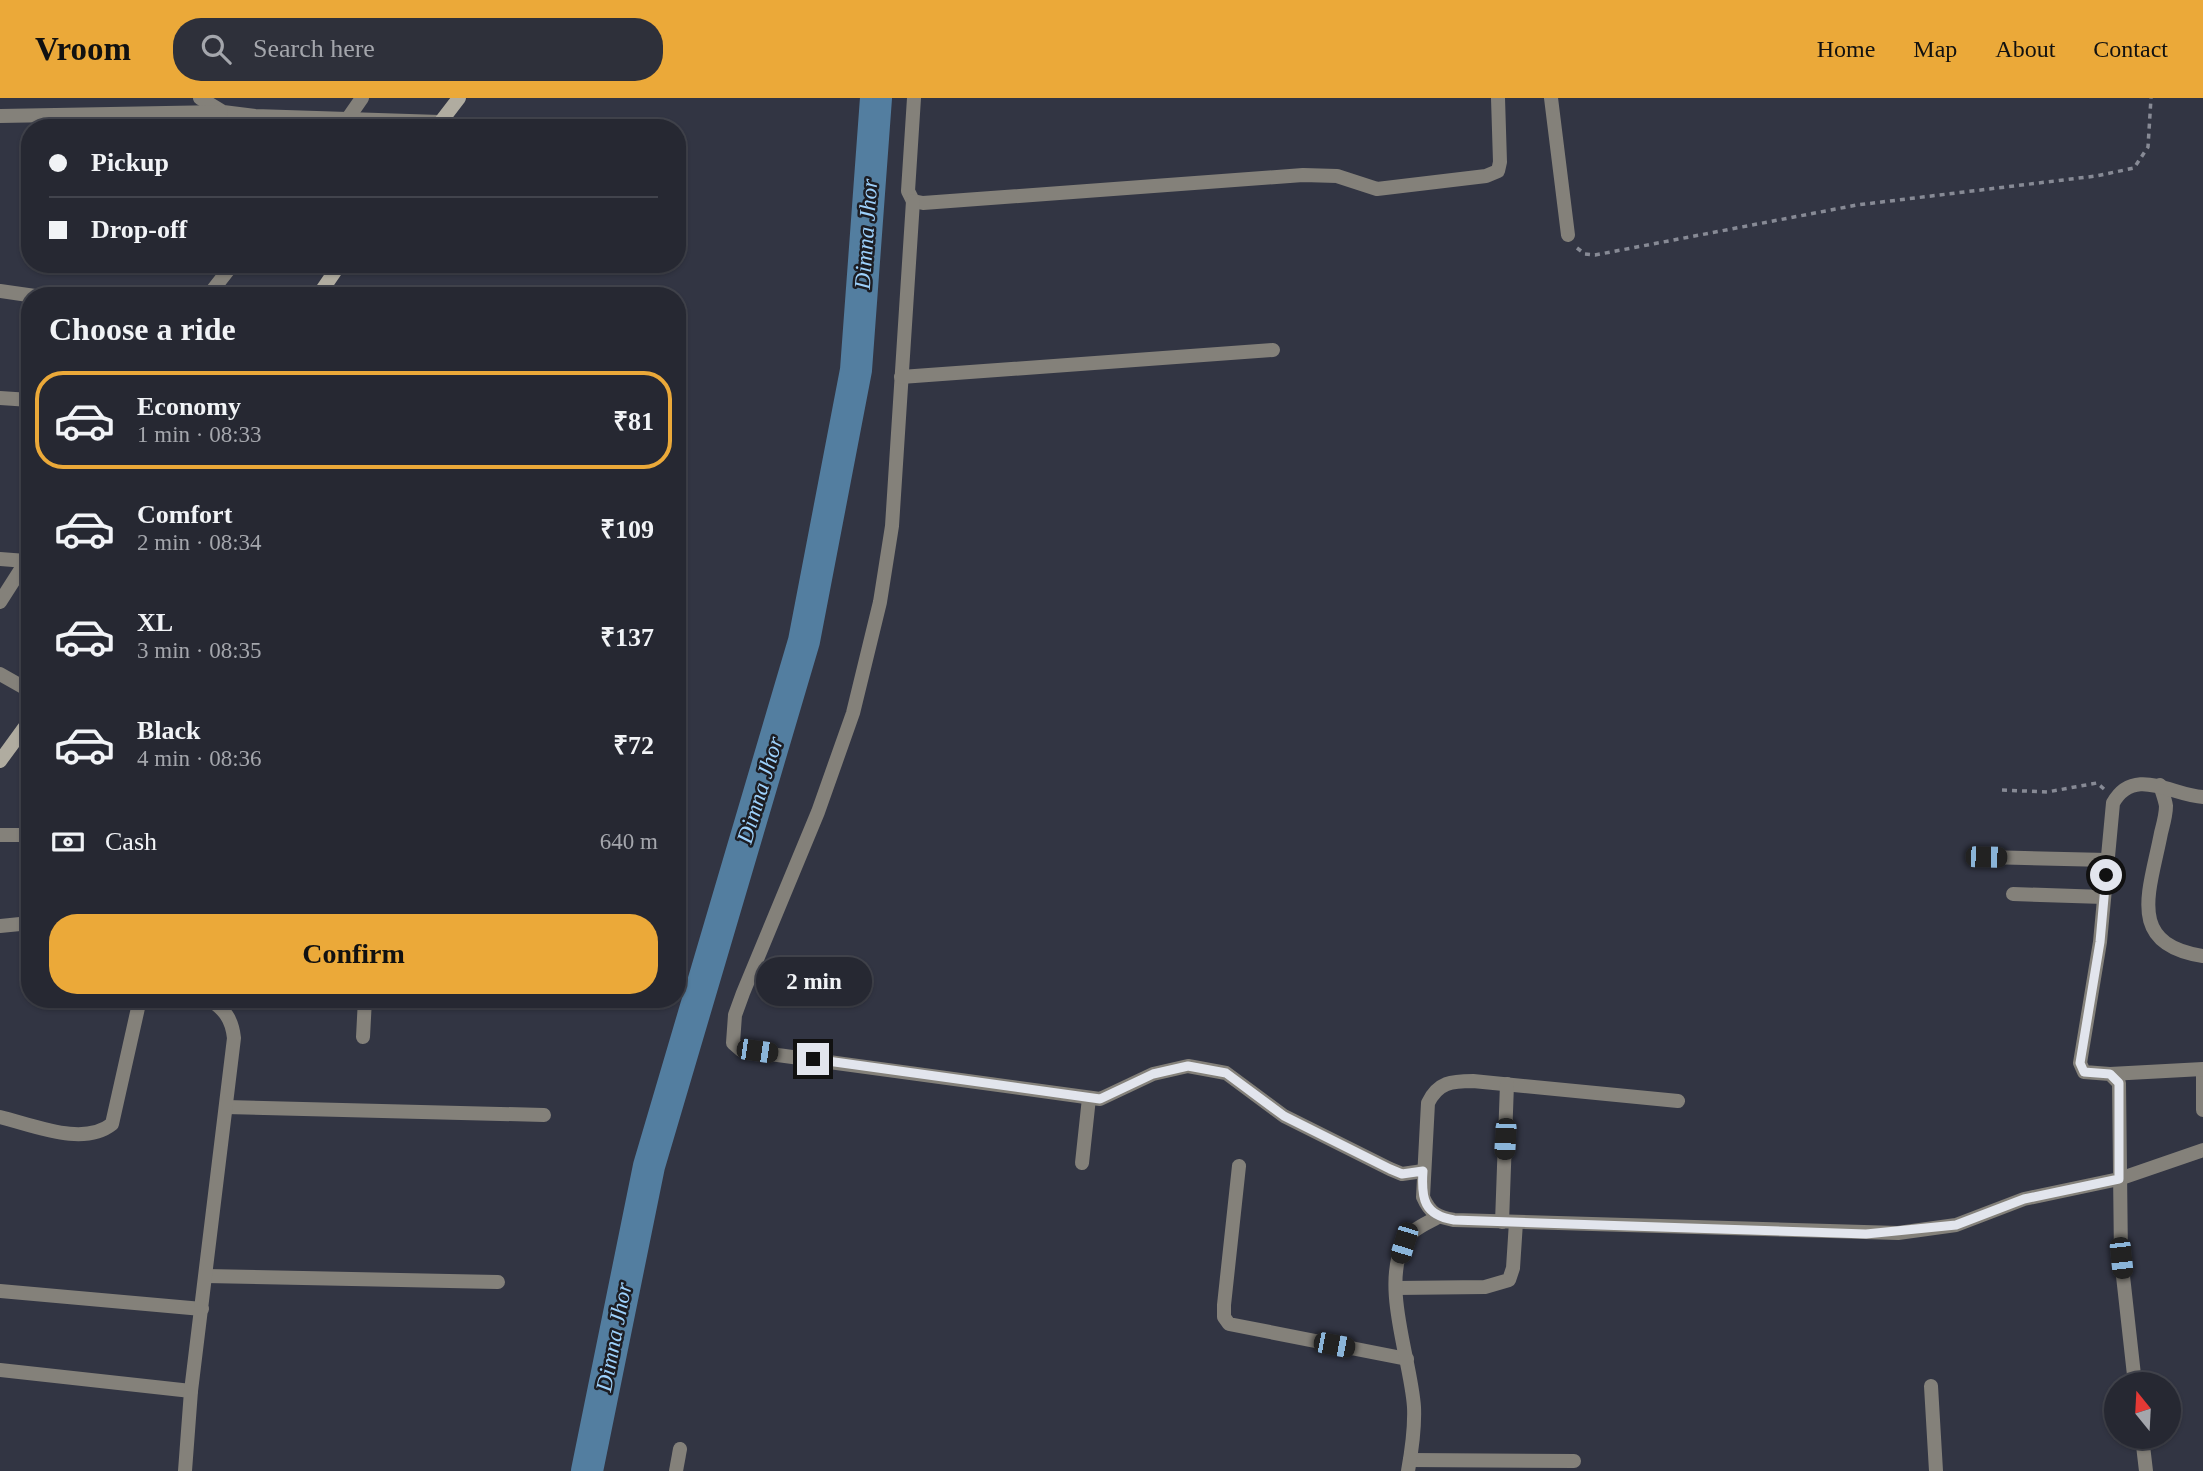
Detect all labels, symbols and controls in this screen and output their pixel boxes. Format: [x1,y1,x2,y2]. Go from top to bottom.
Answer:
search box [173,18,663,81]
icon: search [197,30,235,68]
text: Vroom [35,31,131,67]
text: Search here [253,34,375,63]
text: Home [1817,36,1875,62]
text: Map [1913,36,1957,62]
text: About [1995,36,2055,62]
text: Contact [2093,36,2168,62]
text: Pickup [91,148,169,177]
water label: Dimna Jhor [850,177,882,291]
text: Drop-off [91,215,187,244]
text: Choose a ride [49,311,236,347]
icon: car [53,389,116,452]
text: Economy [137,392,241,421]
text: ₹81 [613,407,654,436]
text: 1 min · 08:33 [137,422,262,447]
icon: car [53,497,116,560]
text: Comfort [137,500,232,529]
text: ₹109 [600,515,654,544]
text: 2 min · 08:34 [137,530,262,555]
icon: car [53,605,116,668]
text: XL [137,608,173,637]
text: ₹137 [600,623,654,652]
text: 3 min · 08:35 [137,638,262,663]
icon: car [53,713,116,776]
text: Black [137,716,201,745]
text: ₹72 [613,731,654,760]
water label: Dimna Jhor [732,733,788,847]
text: 4 min · 08:36 [137,746,262,771]
icon: cash [49,823,87,861]
text: Cash [105,827,157,856]
text: 640 m [600,829,658,854]
car [1965,846,2008,868]
route start [2090,859,2122,891]
button: Confirm [49,914,658,994]
callout: 2 min [755,958,871,1006]
text: 2 min [786,969,842,994]
car [735,1038,780,1064]
route end [797,1043,829,1075]
car [1494,1117,1517,1161]
car [1388,1220,1421,1266]
car [2109,1236,2134,1280]
water label: Dimna Jhor [591,1279,637,1395]
car [1312,1331,1357,1359]
north arrow [2104,1372,2180,1449]
map controls [2104,1372,2181,1449]

